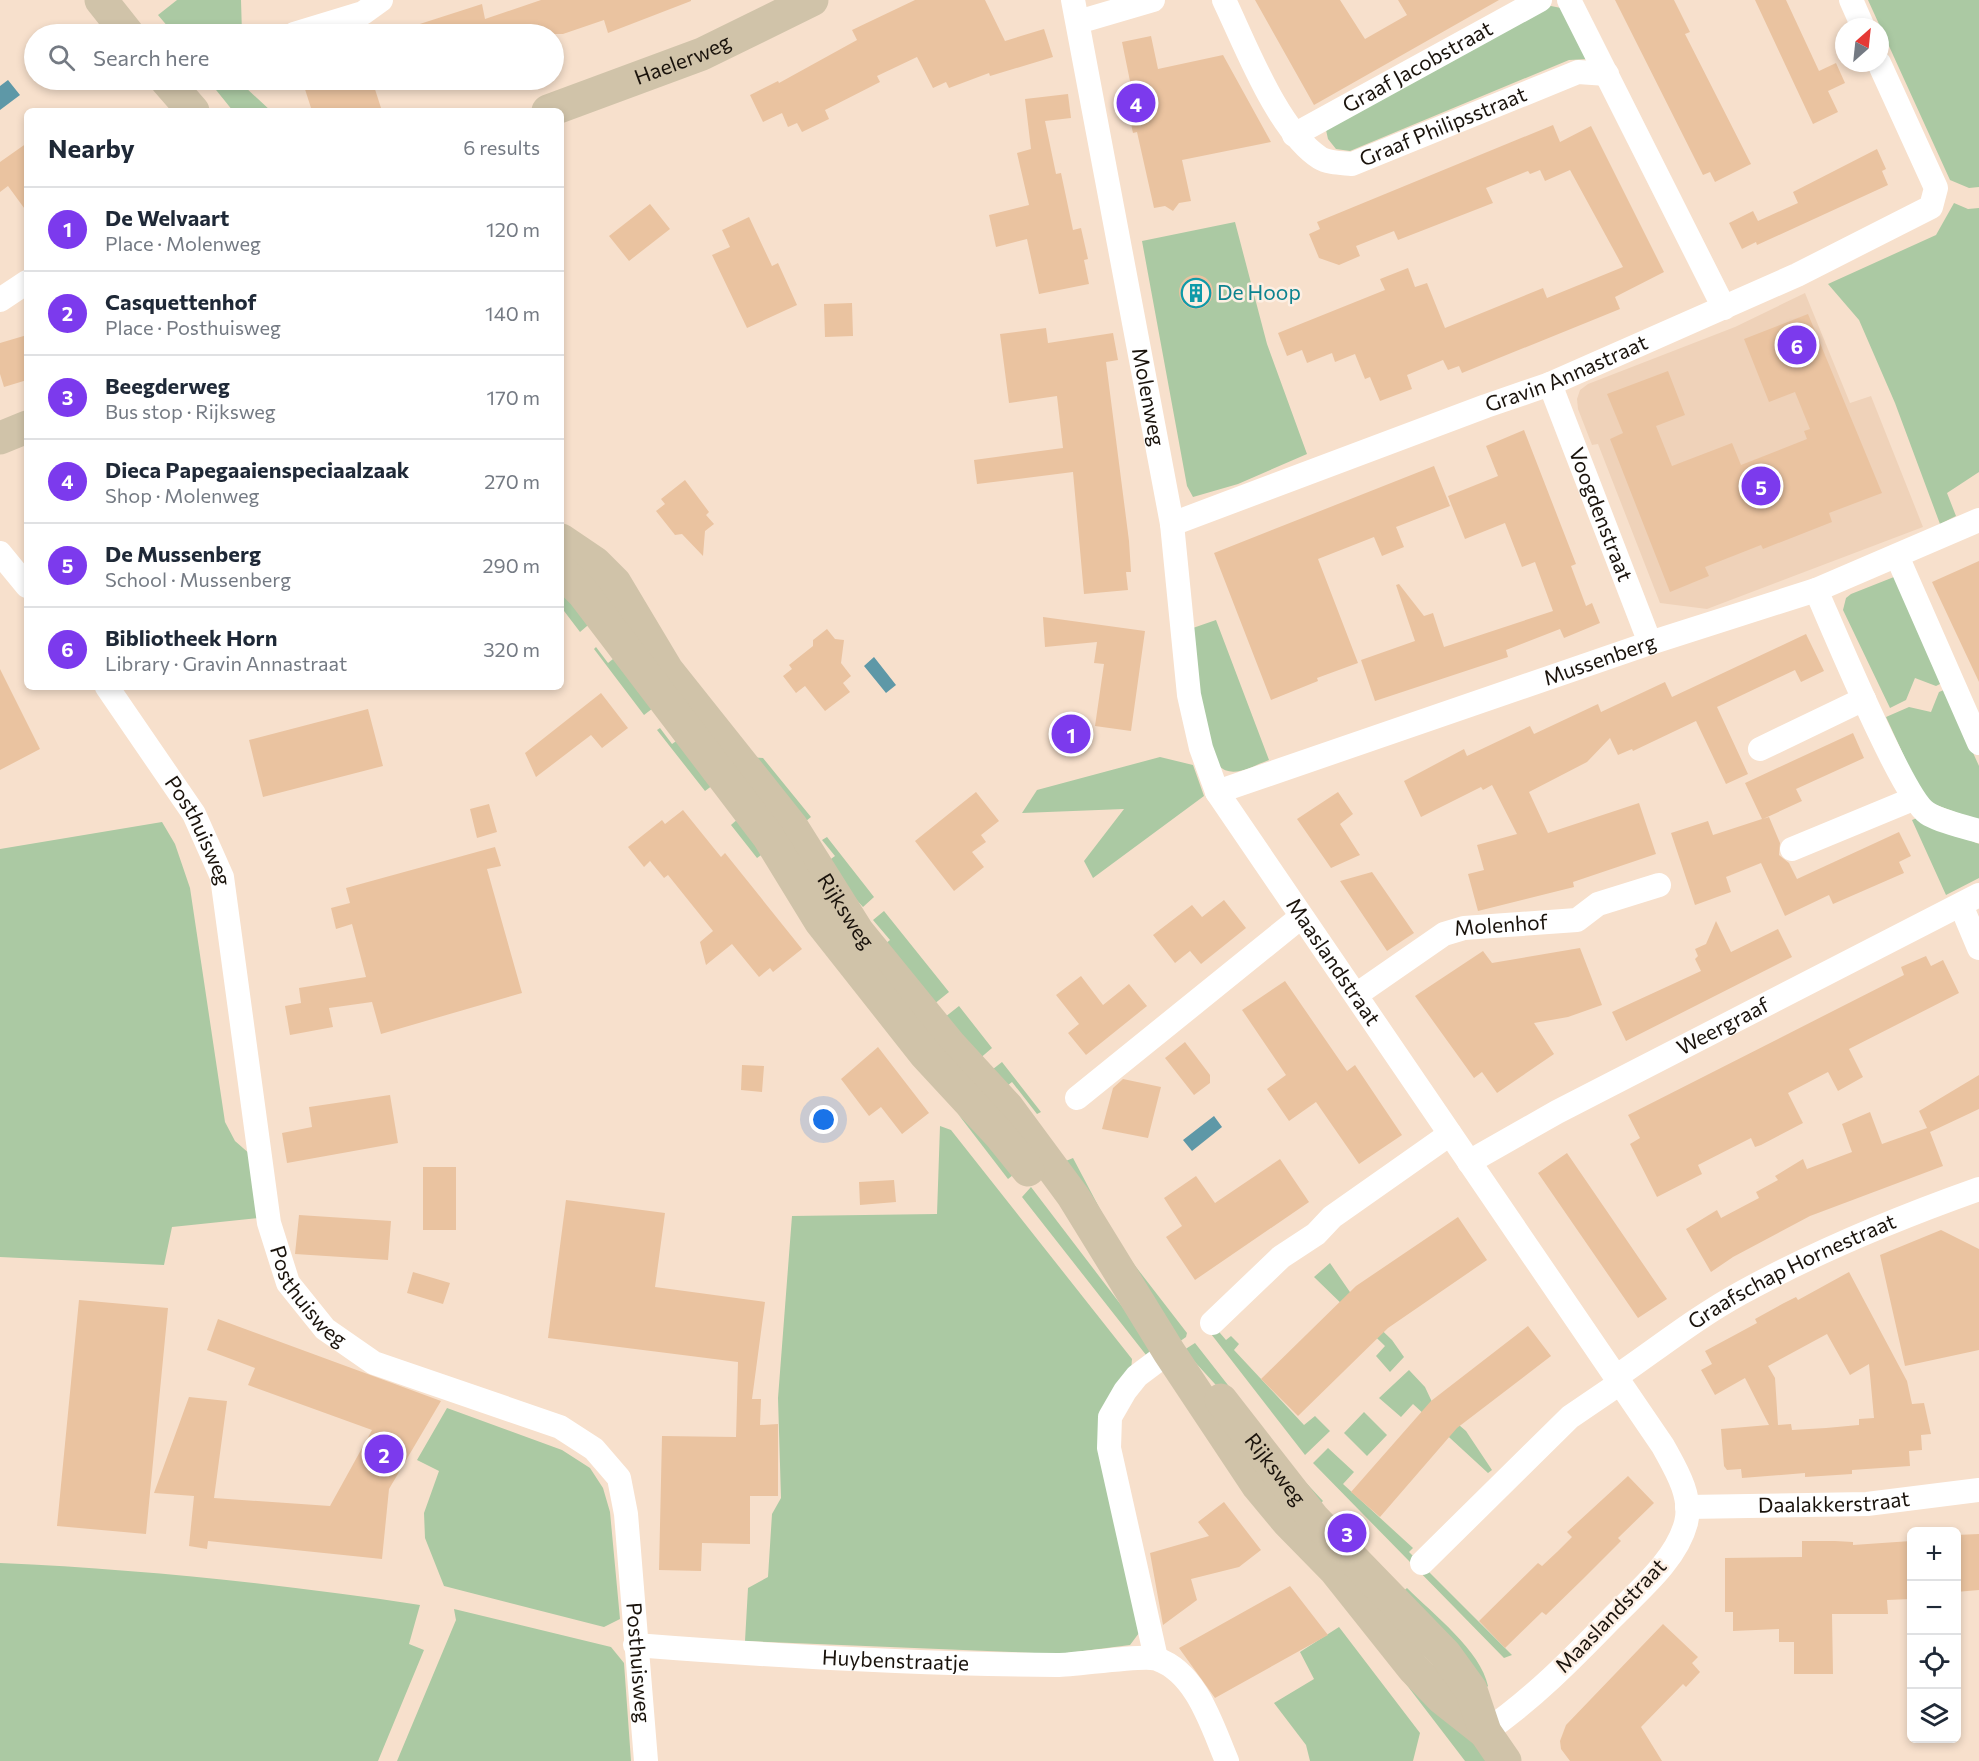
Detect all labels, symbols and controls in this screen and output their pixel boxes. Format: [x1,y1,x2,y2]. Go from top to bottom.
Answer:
street label: Graaf Jacobstraat [1338,15,1496,117]
north arrow [1835,18,1889,72]
search box [24,24,564,90]
street label: Haelerweg [631,28,734,89]
icon: search [45,41,78,74]
text: Search here [93,44,209,71]
pin: 4 [1116,80,1156,126]
street label: Graaf Philipsstraat [1355,80,1530,171]
text: Nearby [48,132,135,163]
text: 6 results [463,135,540,159]
text: De Welvaart [105,204,229,231]
text: 1 [63,217,72,241]
text: 120 m [486,217,540,241]
text: Place · Molenweg [105,231,261,255]
building icon: De Hoop [1180,277,1212,309]
place label: De Hoop [1217,279,1301,304]
text: Casquettenhof [105,288,257,315]
text: 2 [62,301,73,325]
text: 140 m [485,301,540,325]
text: Place · Posthuisweg [105,315,281,339]
pin: 6 [1778,322,1816,368]
street label: Gravin Annastraat [1481,329,1651,416]
street label: Molenweg [1128,345,1171,448]
text: Beegderweg [105,372,230,399]
text: 3 [62,385,73,409]
text: 170 m [487,385,540,409]
text: Bus stop · Rijksweg [105,399,276,423]
street label: Voogdenstraat [1565,444,1639,585]
text: Dieca Papegaaienspeciaalzaak [105,456,409,483]
pin: 5 [1742,464,1780,508]
text: 4 [61,469,74,493]
text: 270 m [484,469,540,493]
text: Shop · Molenweg [105,483,259,507]
text: De Mussenberg [105,540,261,567]
text: 5 [62,553,73,577]
text: 290 m [482,553,540,577]
text: School · Mussenberg [105,567,291,591]
text: Bibliotheek Horn [105,624,277,651]
street label: Mussenberg [1540,628,1659,690]
text: 6 [61,637,74,661]
text: 320 m [483,637,540,661]
text: Library · Gravin Annastraat [105,651,347,675]
pin: 1 [1052,712,1090,756]
street label: Posthuisweg [160,770,237,887]
street label: Rijksweg [813,868,880,953]
street label: Maaslandstraat [1282,893,1386,1030]
street label: Molenhof [1453,908,1549,940]
street label: Weergraaf [1672,991,1773,1059]
your location [809,1105,838,1134]
street label: Graafschap Hornestraat [1683,1208,1899,1334]
street label: Posthuisweg [266,1242,352,1351]
street label: Rijksweg [1240,1427,1312,1509]
pin: 2 [364,1432,404,1476]
street label: Daalakkerstraat [1758,1485,1911,1517]
pin: 3 [1328,1510,1366,1556]
map controls [1907,1527,1961,1743]
button: + [1907,1527,1961,1581]
street label: Maaslandstraat [1549,1553,1671,1677]
button: − [1907,1581,1961,1635]
street label: Posthuisweg [622,1601,657,1724]
button: locate [1907,1635,1961,1689]
street label: Huybenstraatje [821,1644,969,1674]
button: layers [1907,1689,1961,1743]

